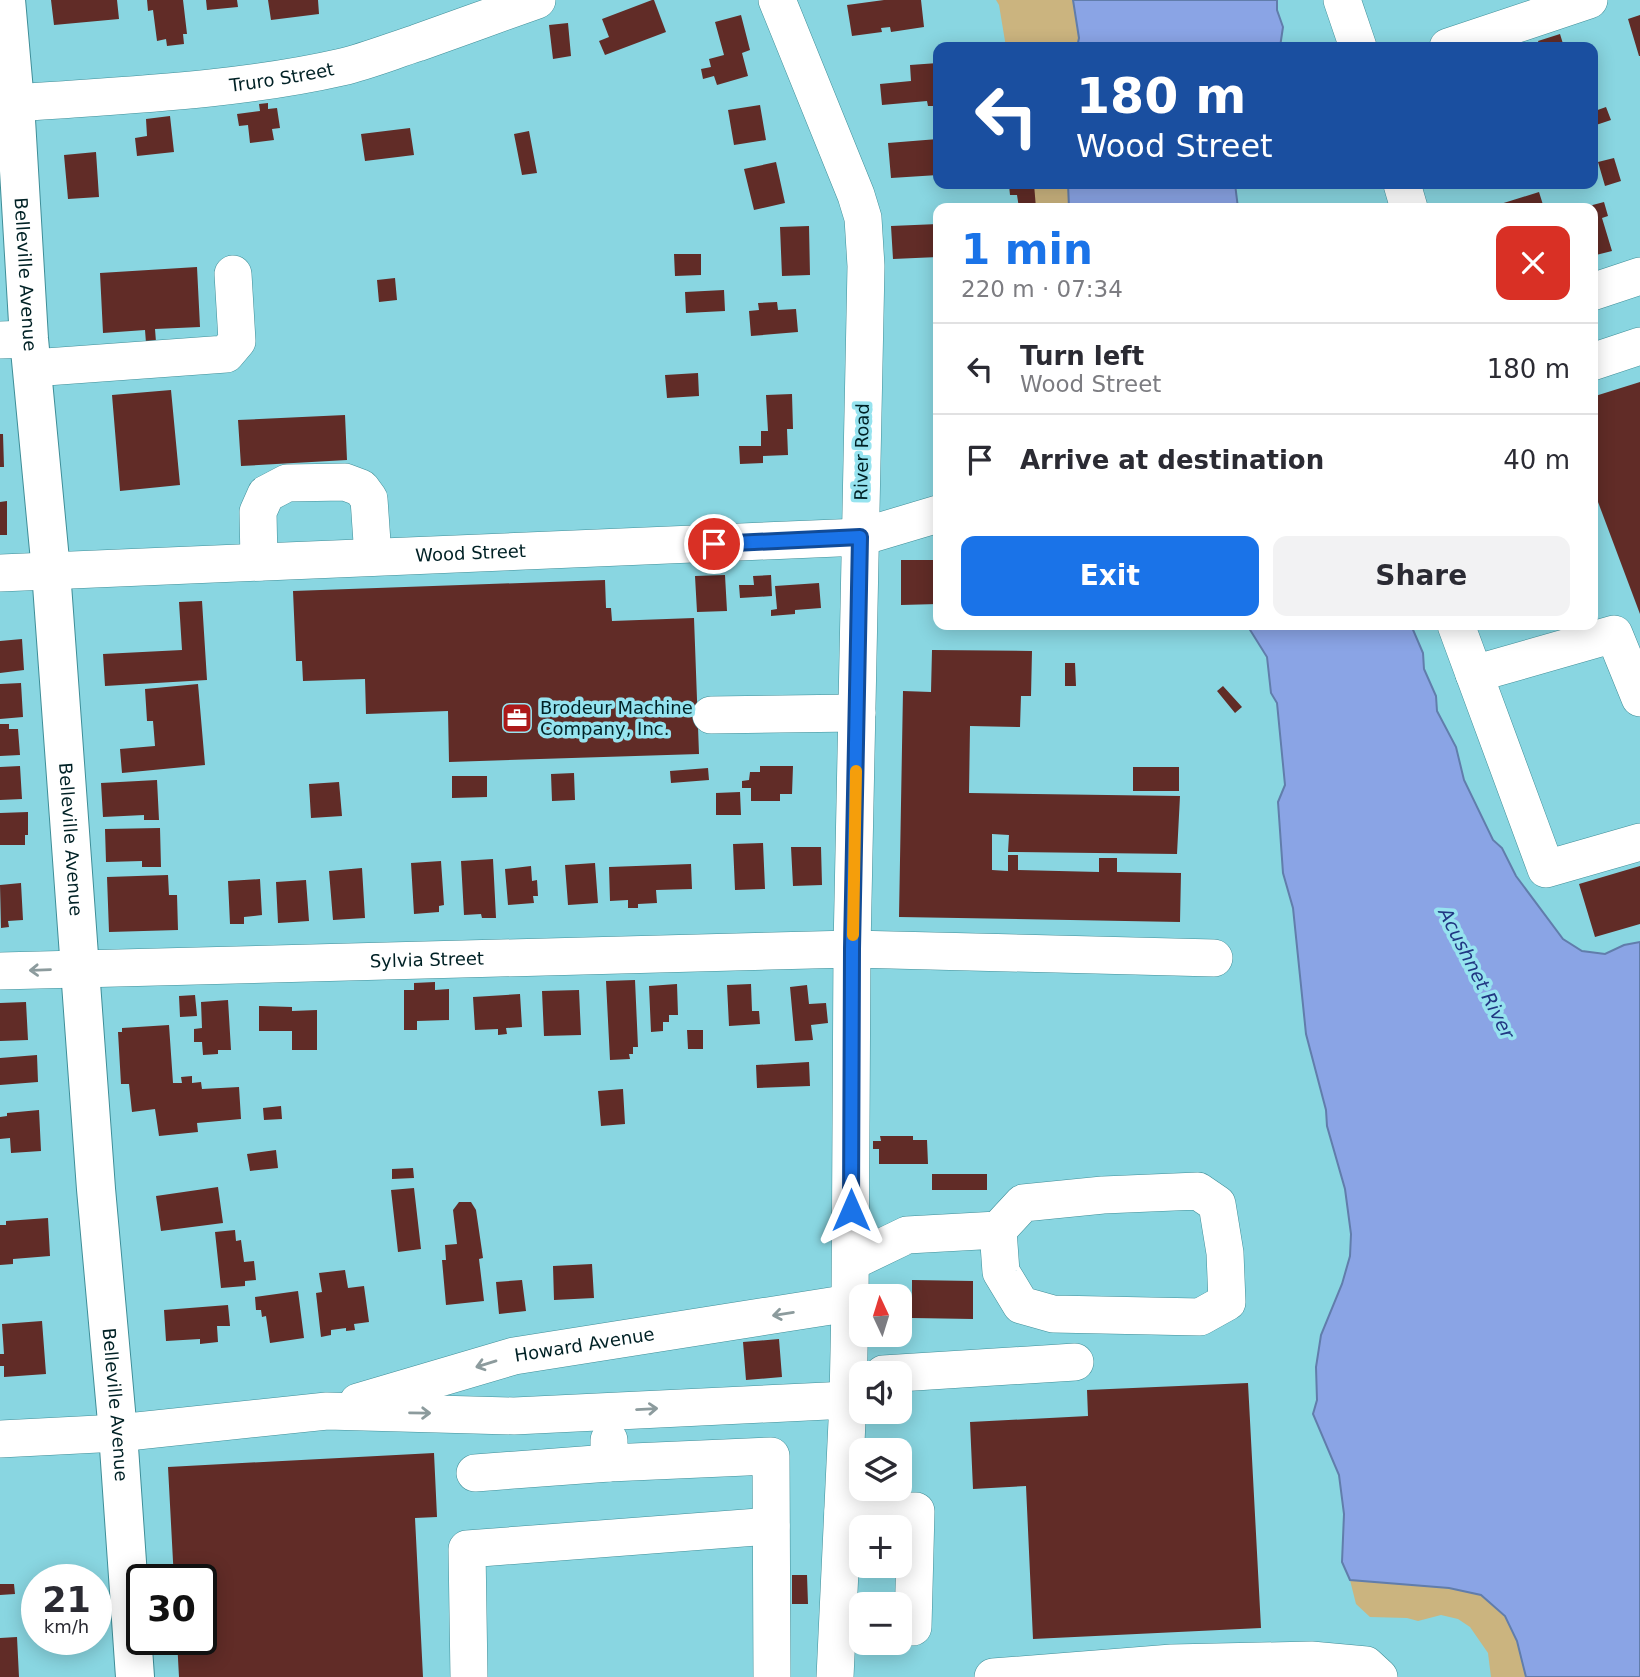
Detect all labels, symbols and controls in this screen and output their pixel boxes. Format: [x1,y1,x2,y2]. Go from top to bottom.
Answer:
street label: Truro Street [227,58,336,96]
text: 180 m [1076,68,1246,125]
icon: left [961,70,1052,161]
text: Wood Street [1076,127,1273,165]
street label: Belleville Avenue [11,197,41,352]
text: 1 min [961,225,1093,274]
button: close [1496,226,1570,300]
text: 220 m · 07:34 [961,276,1123,302]
text: Turn left [1020,341,1144,371]
icon: left [961,350,999,388]
text: 180 m [1487,354,1570,384]
text: Wood Street [1020,371,1161,397]
street label: River Road [850,403,873,501]
icon: arrive [961,441,999,479]
text: Arrive at destination [1020,445,1324,475]
text: 40 m [1503,445,1570,475]
pin [684,514,744,574]
icon: arrive [695,525,733,563]
button: Exit [961,536,1259,616]
button: Share [1273,536,1570,616]
street label: Wood Street [415,540,526,566]
place label: Brodeur Machine Company, Inc. [540,697,693,739]
office icon: Brodeur Machine Company, Inc. [500,701,534,735]
street label: Belleville Avenue [55,762,87,917]
water label: Acushnet River [1434,902,1520,1043]
street label: Sylvia Street [369,948,484,971]
one-way arrow [29,963,52,977]
position arrow [814,1173,888,1247]
north arrow [849,1284,912,1348]
map controls [849,1284,912,1655]
one-way arrow [772,1308,795,1321]
street label: Howard Avenue [513,1323,656,1366]
street label: Belleville Avenue [99,1327,132,1482]
one-way arrow [476,1358,498,1371]
button: sound [849,1361,912,1424]
one-way arrow [635,1403,658,1416]
one-way arrow [408,1407,431,1420]
button: layers [849,1438,912,1501]
button: + [849,1515,912,1578]
speed limit sign: 30 [126,1564,217,1655]
text: 21 [42,1580,91,1620]
button: − [849,1592,912,1655]
text: km/h [44,1616,89,1637]

